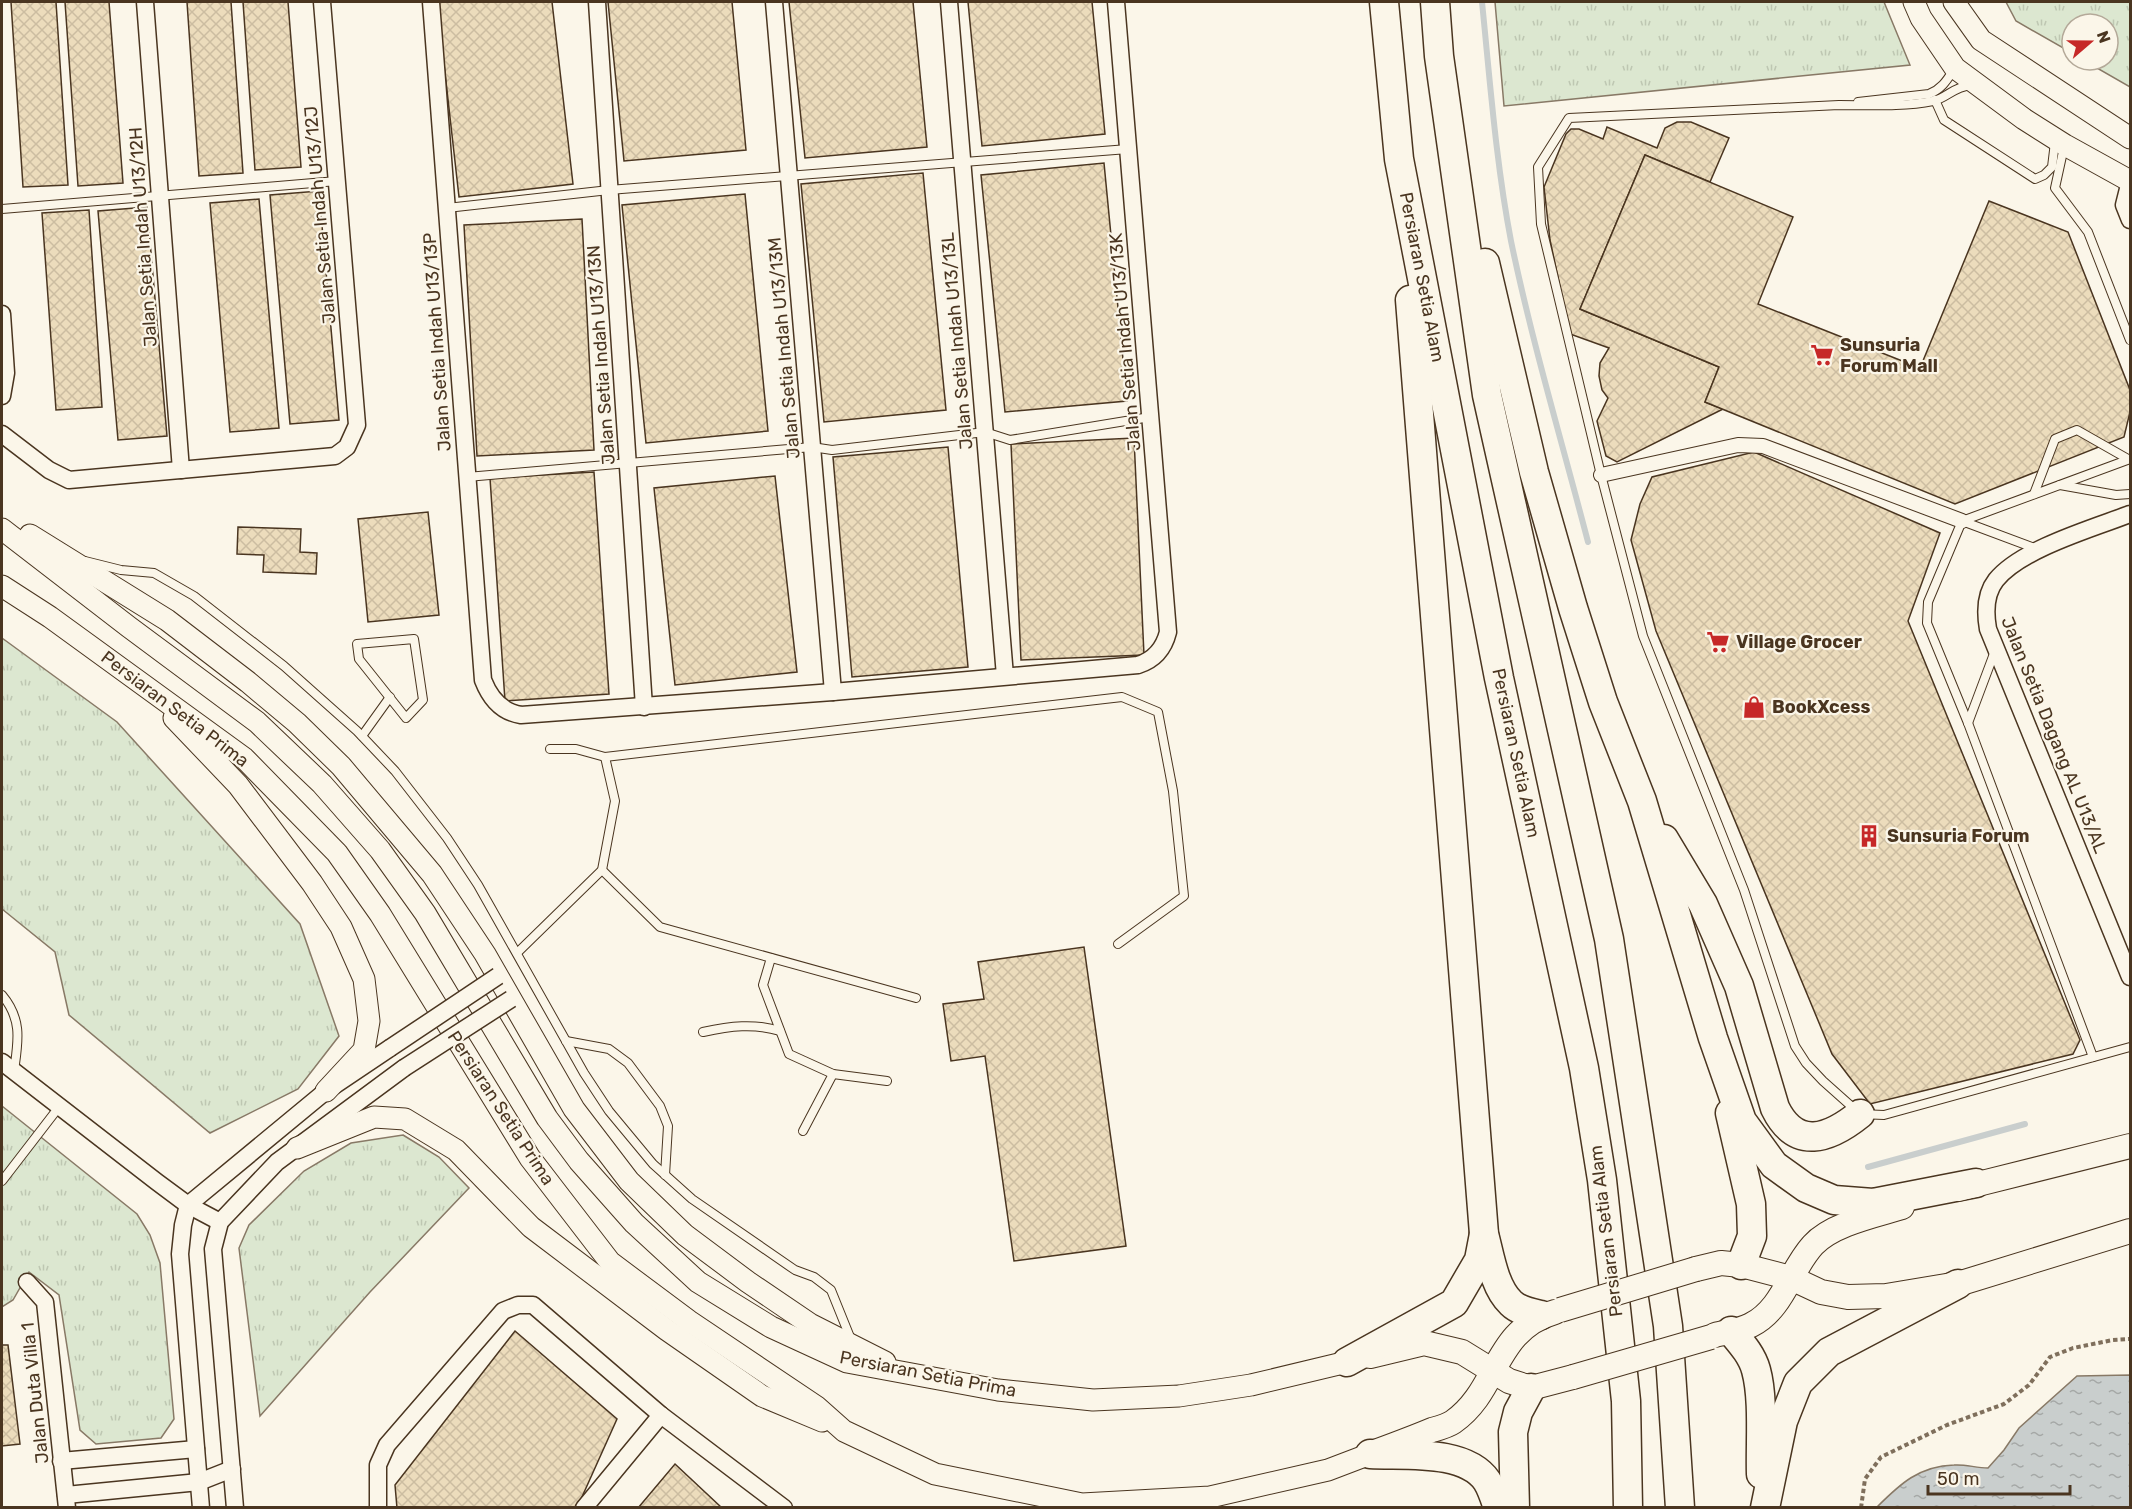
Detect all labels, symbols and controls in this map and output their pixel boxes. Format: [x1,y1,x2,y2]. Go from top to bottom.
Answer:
north arrow [2060,12,2120,72]
text: N [2093,28,2115,46]
street label: Jalan Setia Indah U13/12J [299,105,341,325]
street label: Jalan Setia Indah U13/12H [124,126,162,348]
street label: Persiaran Setia Alam [1395,190,1449,364]
street label: Jalan Setia Indah U13/13L [937,231,977,451]
street label: Jalan Setia Indah U13/13P [418,232,456,452]
street label: Jalan Setia Indah U13/13K [1104,232,1145,452]
street label: Jalan Setia Indah U13/13M [763,236,805,460]
street label: Jalan Setia Indah U13/13N [582,244,620,466]
place label: Sunsuria Forum Mall [1840,334,1938,377]
supermarket icon: Sunsuria Forum Mall [1809,342,1835,368]
street label: Jalan Setia Dagang AL U13/AL [1996,613,2112,857]
supermarket icon: Village Grocer [1705,629,1731,655]
place label: Village Grocer [1736,631,1862,653]
street label: Persiaran Setia Prima [97,646,253,772]
street label: Persiaran Setia Alam [1487,666,1545,840]
shop icon: BookXcess [1741,694,1767,720]
place label: BookXcess [1772,696,1870,718]
building icon: Sunsuria Forum [1856,823,1882,849]
place label: Sunsuria Forum [1887,825,2029,847]
street label: Persiaran Setia Prima [443,1027,559,1189]
street label: Persiaran Setia Alam [1585,1144,1627,1318]
street label: Jalan Duta Villa 1 [17,1321,53,1465]
street label: Persiaran Setia Prima [838,1346,1018,1402]
scale bar [1928,1458,2070,1496]
text: 50 m [1937,1468,1980,1490]

